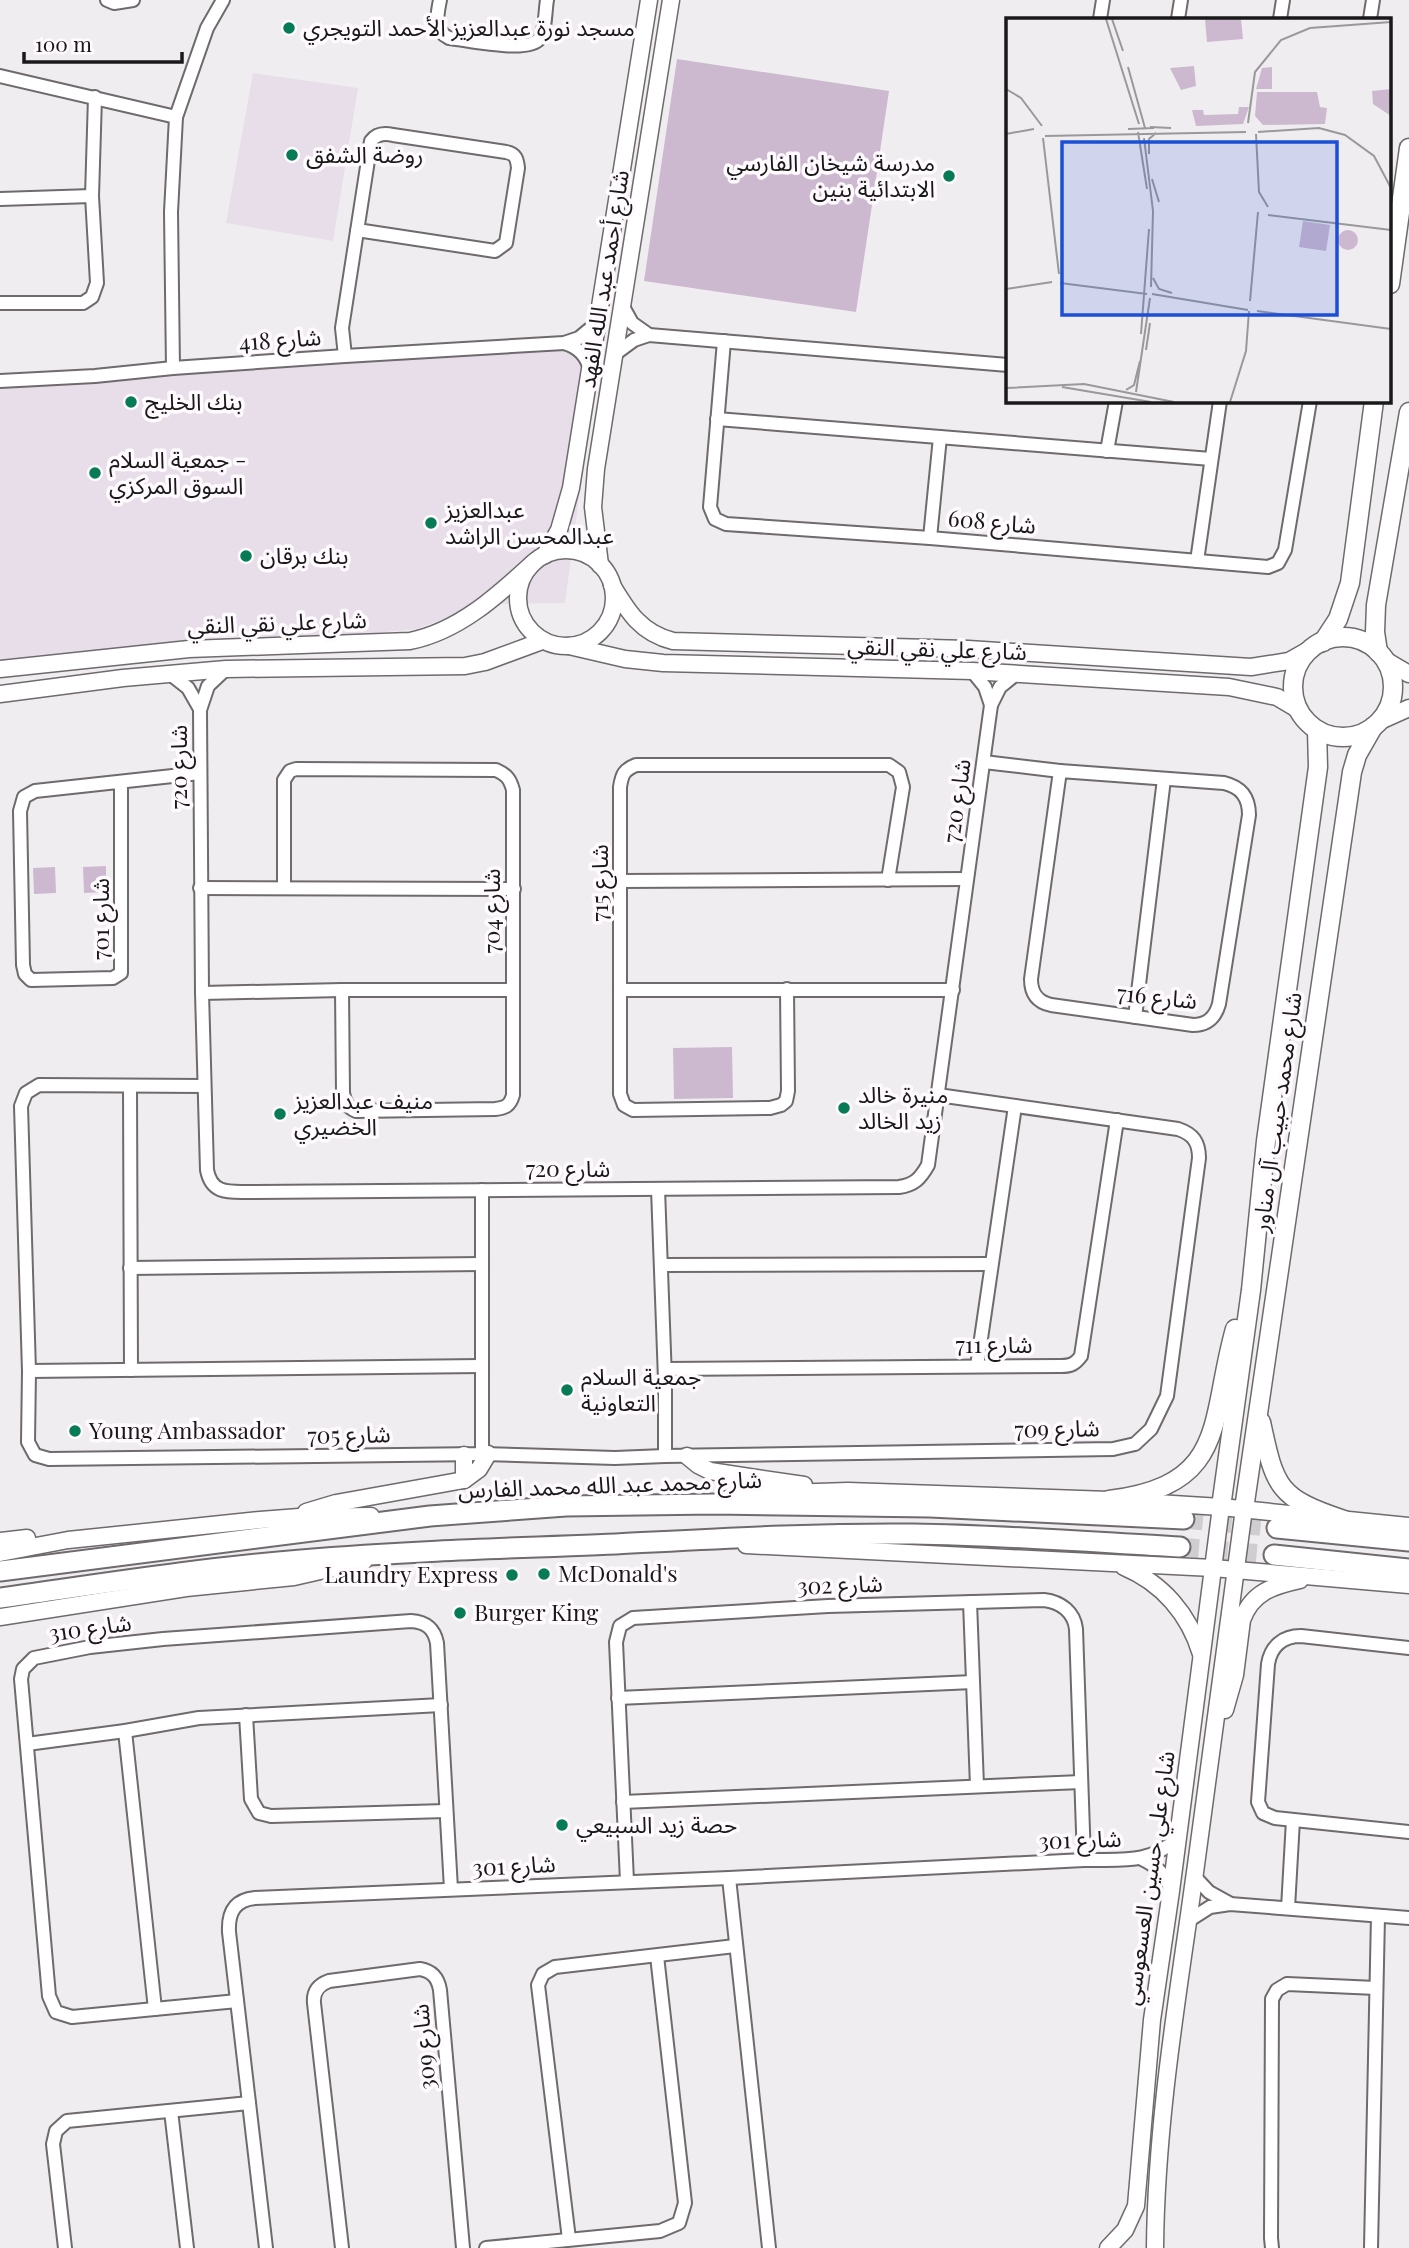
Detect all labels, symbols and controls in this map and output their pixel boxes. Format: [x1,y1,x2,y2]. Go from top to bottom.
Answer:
place label: مسجد نورة عبدالعزيز الأحمد التويجري [303,11,635,45]
inset map [1006,18,1392,402]
marker: مسجد نورة عبدالعزيز الأحمد التويجري [281,20,297,36]
scale bar [24,21,182,65]
text: 100 m [35,29,92,57]
place label: روضة الشفق [306,138,423,169]
place label: مدرسة شيخان الفارسي الابتدائية بنين [726,146,935,203]
marker: روضة الشفق [284,147,300,163]
street label: شارع أحمد عبد الله الفهد [570,168,638,390]
marker: مدرسة شيخان الفارسي الابتدائية بنين [941,168,957,184]
street label: شارع 418 [238,320,322,360]
place label: بنك الخليج [145,385,243,419]
marker: بنك الخليج [123,394,139,410]
place label: جمعية السلام - السوق المركزي [109,443,246,503]
marker: جمعية السلام - السوق المركزي [87,465,103,481]
place label: عبدالعزيز عبدالمحسن الراشد [444,493,614,550]
street label: شارع 608 [947,501,1037,543]
marker: عبدالعزيز عبدالمحسن الراشد [423,515,439,531]
place label: بنك برقان [260,539,348,570]
marker: بنك برقان [238,548,254,564]
street label: شارع علي نقي النقي [187,603,367,643]
street label: شارع علي نقي النقي [847,629,1027,669]
street label: شارع 720 [162,725,196,809]
street label: شارع 720 [934,757,980,845]
street label: شارع 715 [583,844,617,922]
street label: شارع 704 [475,868,509,954]
street label: شارع 701 [84,878,118,960]
street label: شارع 716 [1115,976,1199,1018]
street label: شارع محمد حبيب آل مناور [1243,990,1311,1235]
place label: منيرة خالد زيد الخالد [858,1078,948,1135]
place label: منيف عبدالعزيز الخضيري [293,1084,433,1144]
marker: منيرة خالد زيد الخالد [836,1100,852,1116]
marker: منيف عبدالعزيز الخضيري [272,1106,288,1122]
street label: شارع 720 [526,1152,610,1186]
street label: شارع 711 [956,1328,1032,1362]
place label: جمعية السلام التعاونية [581,1360,701,1417]
marker: جمعية السلام التعاونية [559,1382,575,1398]
street label: شارع 709 [1014,1411,1100,1447]
place label: Young Ambassador [88,1414,285,1445]
street label: شارع 705 [307,1417,391,1453]
marker: Young Ambassador [67,1423,83,1439]
street label: شارع محمد عبد الله محمد الفارس [457,1463,763,1507]
place label: McDonald's [558,1557,678,1588]
place label: Laundry Express [324,1558,498,1589]
marker: McDonald's [536,1566,552,1582]
marker: Laundry Express [504,1567,520,1583]
street label: شارع 302 [797,1567,883,1603]
place label: Burger King [474,1596,598,1627]
street label: شارع 310 [46,1605,134,1651]
marker: Burger King [452,1605,468,1621]
street label: شارع علي حسين العسعوسي [1114,1749,1184,2007]
place label: حصة زيد السبيعي [576,1808,737,1842]
marker: حصة زيد السبيعي [554,1817,570,1833]
street label: شارع 301 [1038,1822,1122,1858]
street label: شارع 301 [472,1847,556,1885]
street label: شارع 309 [403,2002,445,2092]

